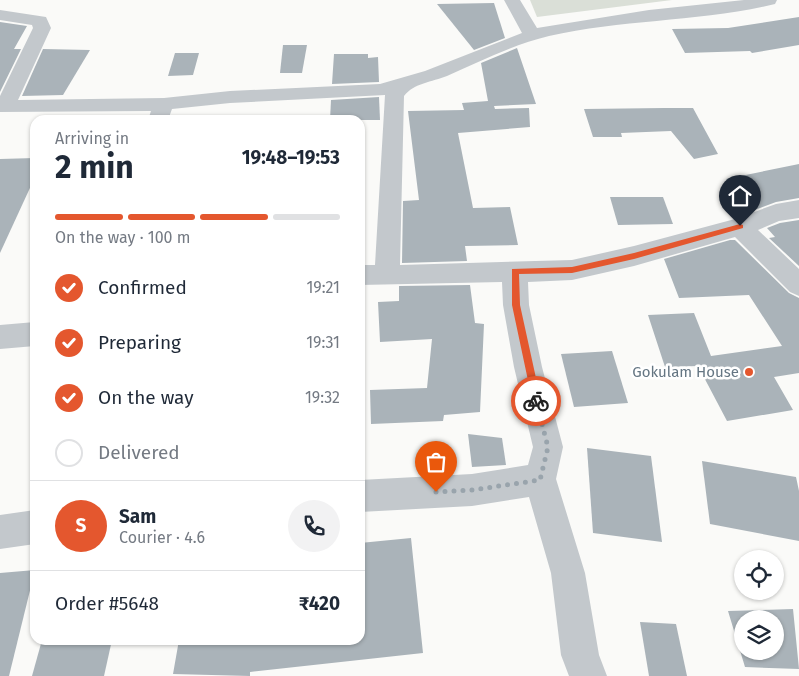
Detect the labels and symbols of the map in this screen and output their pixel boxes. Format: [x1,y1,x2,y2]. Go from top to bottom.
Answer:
pin [719,175,761,226]
place label: Gokulam House [632,363,739,381]
marker: Gokulam House [743,366,755,378]
courier [511,376,561,426]
pin [415,441,457,492]

